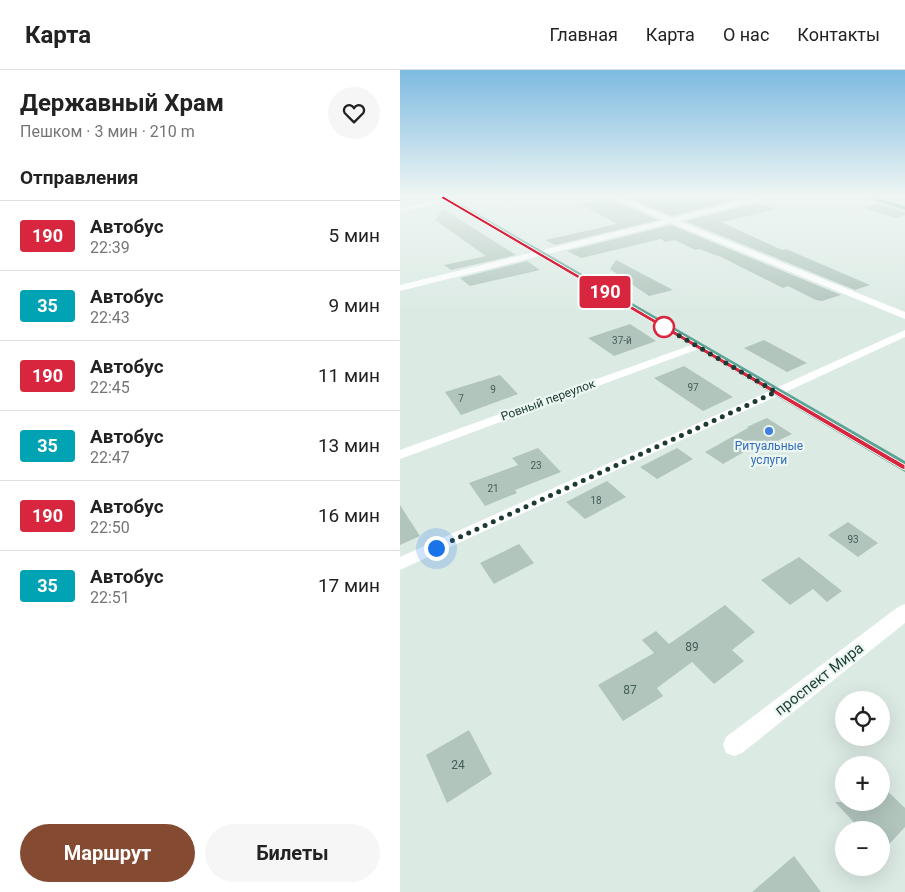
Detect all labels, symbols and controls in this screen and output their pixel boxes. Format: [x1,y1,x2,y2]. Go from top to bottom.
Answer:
text: Карта [25,21,91,49]
text: Главная [549,24,618,45]
text: Карта [646,24,695,45]
text: О нас [723,24,769,45]
text: Контакты [797,24,880,45]
button: heart [328,87,380,139]
text: Державный Храм [20,89,224,117]
text: Пешком · 3 мин · 210 m [20,122,195,141]
text: Отправления [20,166,138,189]
text: Автобус [90,215,164,238]
text: 5 мин [329,224,380,247]
text: 190 [32,225,63,246]
text: 22:39 [90,238,130,257]
line badge: 190 [576,276,634,308]
text: 190 [590,281,620,302]
text: Автобус [90,285,164,308]
text: 9 мин [329,294,380,317]
text: 35 [37,295,58,316]
text: 22:43 [90,308,130,327]
unlabelled marker [653,316,675,338]
house number: 37-й [612,335,632,346]
text: Автобус [90,355,164,378]
text: 11 мин [318,364,380,387]
text: 190 [32,365,63,386]
street label: Ровный переулок [499,376,598,424]
text: 22:45 [90,378,130,397]
house number: 97 [687,382,699,393]
house number: 9 [490,384,496,395]
house number: 7 [458,393,464,404]
text: Автобус [90,425,164,448]
marker: Ритуальные услуги [763,425,775,437]
text: 13 мин [318,434,380,457]
text: 35 [37,435,58,456]
place label: Ритуальные услуги [735,439,803,467]
text: 22:47 [90,448,130,467]
house number: 23 [530,460,542,471]
house number: 21 [487,483,499,494]
text: Автобус [90,495,164,518]
house number: 18 [590,495,602,506]
text: 16 мин [318,504,380,527]
text: 190 [32,505,63,526]
text: 22:50 [90,518,130,537]
house number: 93 [847,534,859,545]
your location [424,536,449,561]
text: Автобус [90,565,164,588]
text: 17 мин [318,574,380,597]
text: 35 [37,575,58,596]
text: 22:51 [90,588,130,607]
street label: проспект Мира [771,639,867,719]
house number: 89 [685,640,699,654]
house number: 87 [623,683,637,697]
map controls [835,691,890,876]
button: locate [835,691,890,746]
button: + [835,756,890,811]
house number: 24 [451,758,465,772]
button: − [835,821,890,876]
button: Маршрут [20,824,195,882]
button: Билеты [205,824,380,882]

